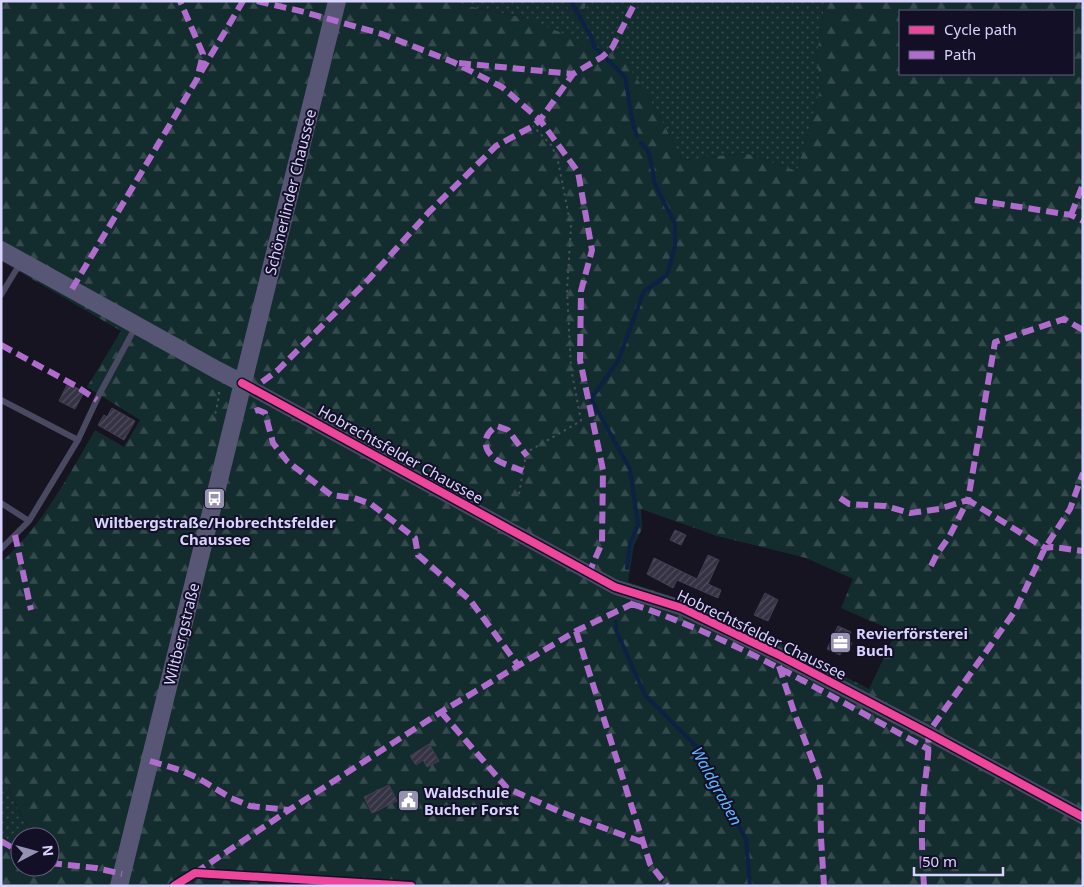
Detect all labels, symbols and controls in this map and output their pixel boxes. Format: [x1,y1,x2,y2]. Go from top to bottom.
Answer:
legend [899,10,1074,75]
text: Cycle path [944,19,1017,39]
text: Path [944,44,976,64]
street label: Schönerlinder Chaussee [260,107,320,277]
street label: Hobrechtsfelder Chaussee [315,400,487,508]
bus stop icon: Wiltbergstraße/Hobrechtsfelder Chaussee [203,487,227,511]
place label: Wiltbergstraße/Hobrechtsfelder Chaussee [94,512,336,549]
street label: Wiltbergstraße [159,581,203,687]
street label: Hobrechtsfelder Chaussee [674,584,850,684]
place label: Revierförsterei Buch [856,623,968,660]
office icon: Revierförsterei Buch [828,630,852,654]
water label: Waldgraben [686,743,748,829]
place label: Waldschule Bucher Forst [424,782,520,819]
public building icon: Waldschule Bucher Forst [396,789,420,813]
north arrow [10,827,60,877]
text: N [38,844,58,857]
scale bar [914,844,1003,876]
text: 50 m [922,851,957,871]

